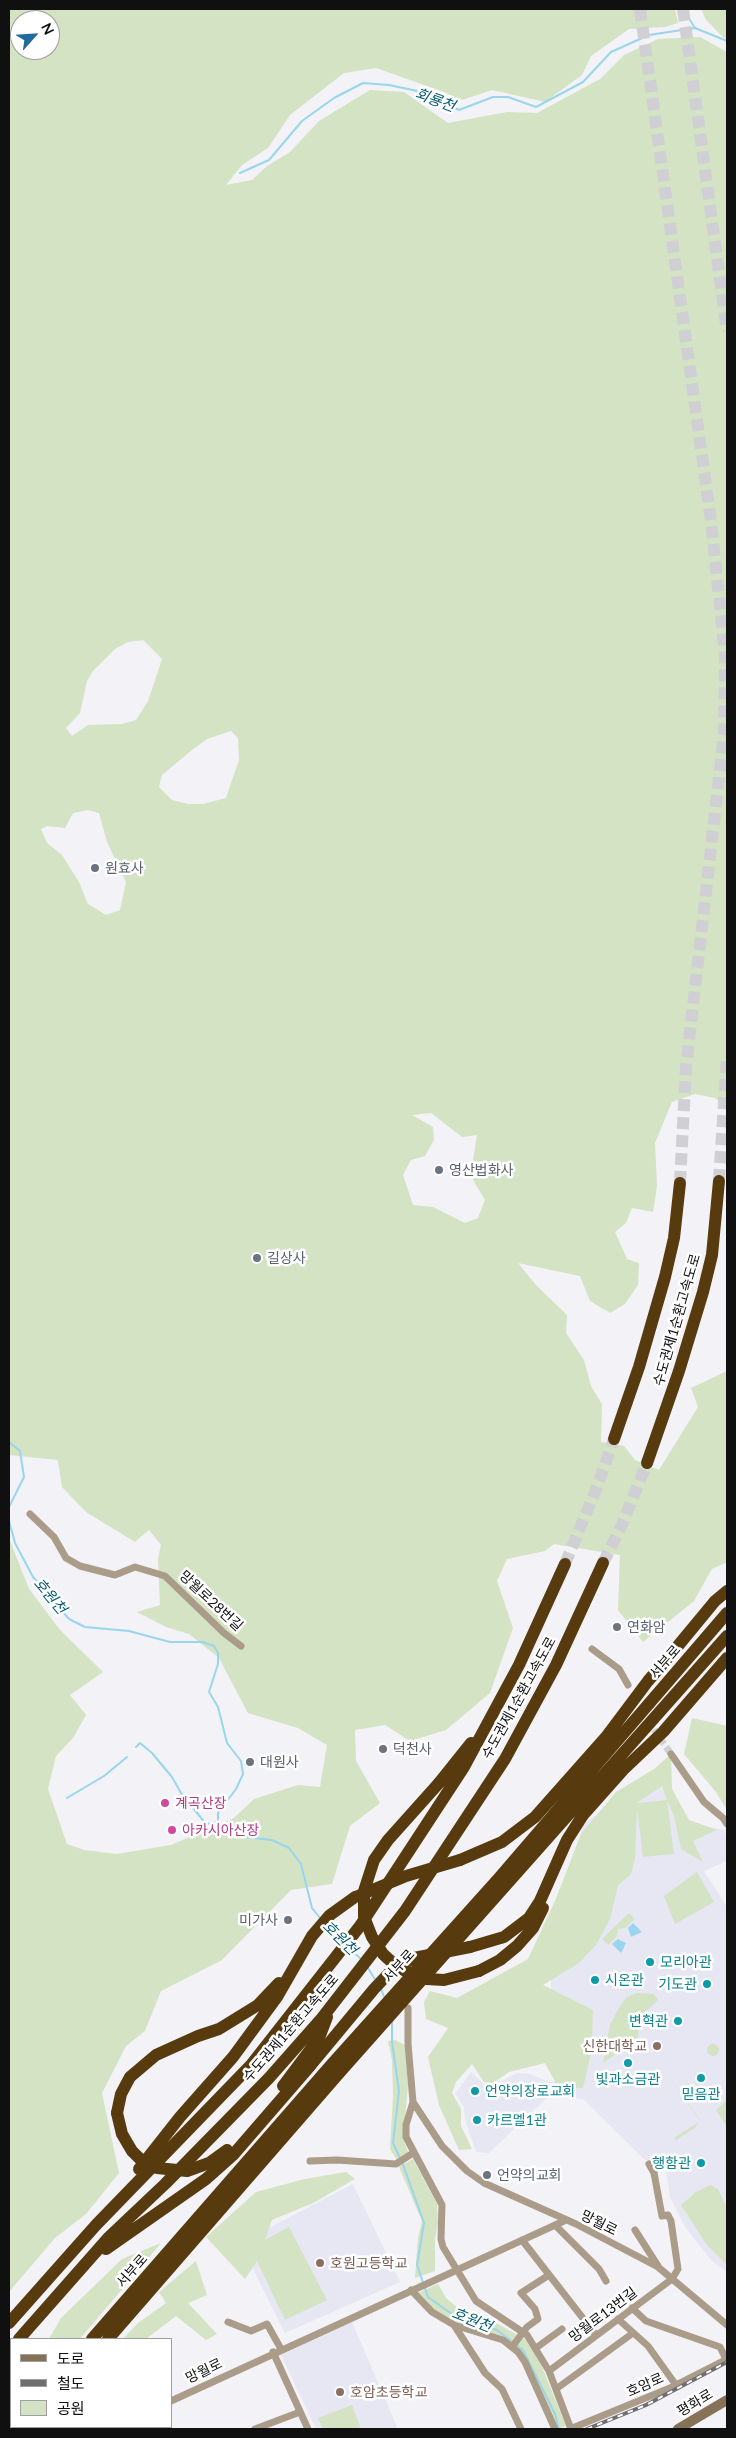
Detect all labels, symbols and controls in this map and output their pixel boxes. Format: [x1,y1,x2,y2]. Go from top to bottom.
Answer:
north arrow [10,10,60,60]
text: N [38,20,58,37]
water label: 회룡천 [412,84,458,116]
place label: 원효사 [105,860,144,876]
marker: 원효사 [89,862,101,874]
place label: 영산법화사 [449,1162,513,1178]
marker: 영산법화사 [433,1164,445,1176]
place label: 길상사 [267,1250,306,1266]
marker: 길상사 [251,1252,263,1264]
street label: 수도권제1순환고속도로 [650,1252,704,1388]
street label: 망월로28번길 [176,1567,246,1635]
water label: 호원천 [30,1574,70,1618]
place label: 연화암 [627,1619,666,1635]
marker: 연화암 [611,1621,623,1633]
street label: 수도권제1순환고속도로 [478,1634,560,1762]
street label: 서부로 [646,1642,684,1682]
place label: 덕천사 [393,1741,432,1757]
marker: 덕천사 [377,1743,389,1755]
place label: 대원사 [260,1754,299,1770]
marker: 대원사 [244,1756,256,1768]
place label: 계곡산장 [175,1795,227,1811]
marker: 계곡산장 [159,1797,171,1809]
place label: 아카시아산장 [182,1822,259,1838]
marker: 아카시아산장 [166,1824,178,1836]
place label: 미가사 [239,1912,278,1928]
marker: 미가사 [282,1914,294,1926]
water label: 호원천 [319,1917,361,1959]
street label: 서부로 [380,1946,418,1986]
place label: 모리아관 [660,1954,712,1970]
marker: 모리아관 [644,1956,656,1968]
street label: 수도권제1순환고속도로 [240,1971,342,2085]
place label: 시온관 [605,1972,644,1988]
marker: 시온관 [589,1974,601,1986]
place label: 기도관 [658,1976,697,1992]
marker: 기도관 [701,1978,713,1990]
place label: 변혁관 [629,2013,668,2029]
marker: 변혁관 [672,2015,684,2027]
place label: 신한대학교 [583,2038,647,2054]
marker: 신한대학교 [651,2040,663,2052]
marker: 빛과소금관 [622,2057,634,2069]
place label: 빛과소금관 [596,2071,660,2087]
marker: 믿음관 [695,2072,707,2084]
place label: 언약의장로교회 [485,2083,575,2099]
marker: 언약의장로교회 [469,2085,481,2097]
place label: 믿음관 [682,2086,720,2102]
place label: 카르멜1관 [487,2112,547,2128]
marker: 카르멜1관 [471,2114,483,2126]
place label: 행함관 [652,2155,691,2171]
marker: 행함관 [695,2157,707,2169]
place label: 언약의교회 [497,2167,561,2183]
marker: 언약의교회 [481,2169,493,2181]
street label: 망월로 [578,2207,620,2239]
street label: 서부로 [113,2251,151,2291]
place label: 호원고등학교 [330,2255,407,2271]
marker: 호원고등학교 [314,2257,326,2269]
street label: 망월로13번길 [566,2284,640,2346]
water label: 호원천 [449,2304,495,2336]
legend [10,2338,172,2428]
text: 도로 [57,2349,85,2367]
street label: 망월로 [183,2355,225,2387]
street label: 호암로 [624,2369,666,2401]
text: 철도 [57,2374,85,2392]
place label: 호암초등학교 [350,2384,427,2400]
marker: 호암초등학교 [334,2386,346,2398]
street label: 평화로 [674,2386,716,2420]
text: 공원 [57,2399,85,2417]

